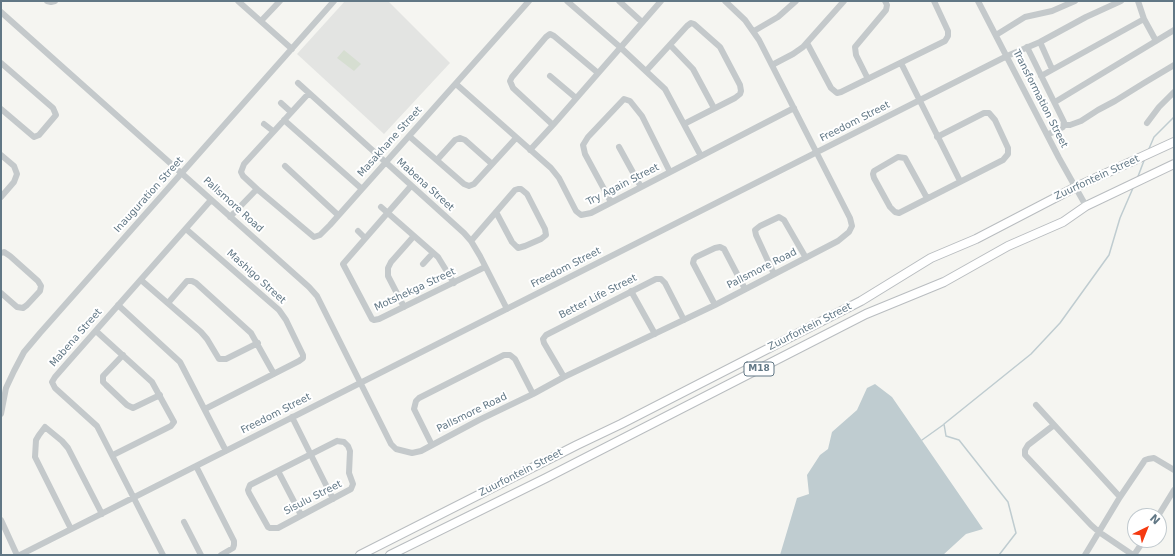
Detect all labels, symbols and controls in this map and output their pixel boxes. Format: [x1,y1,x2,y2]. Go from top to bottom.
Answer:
street label: Transformation Street [1010,48,1070,150]
street label: Freedom Street [818,99,892,145]
street label: Masakhane Street [355,104,425,180]
street label: Zuurfontein Street [1053,153,1141,203]
street label: Inauguration Street [112,155,186,235]
street label: Mabena Street [394,156,456,214]
street label: Try Again Street [585,162,661,208]
street label: Pallsmore Road [201,175,265,235]
street label: Freedom Street [529,245,603,291]
street label: Pallsmore Road [725,246,799,292]
street label: Mashigo Street [224,247,288,307]
street label: Motshekga Street [372,266,458,314]
street label: Better Life Street [557,272,639,322]
street label: Zuurfontein Street [766,301,854,353]
street label: Mabena Street [47,306,105,370]
road number: M18 [744,362,774,376]
street label: Freedom Street [239,391,313,437]
street label: Pallsmore Road [435,391,509,435]
street label: Zuurfontein Street [477,447,565,499]
street label: Sisulu Street [282,478,344,518]
north arrow [1127,508,1167,548]
text: N [1147,512,1163,527]

